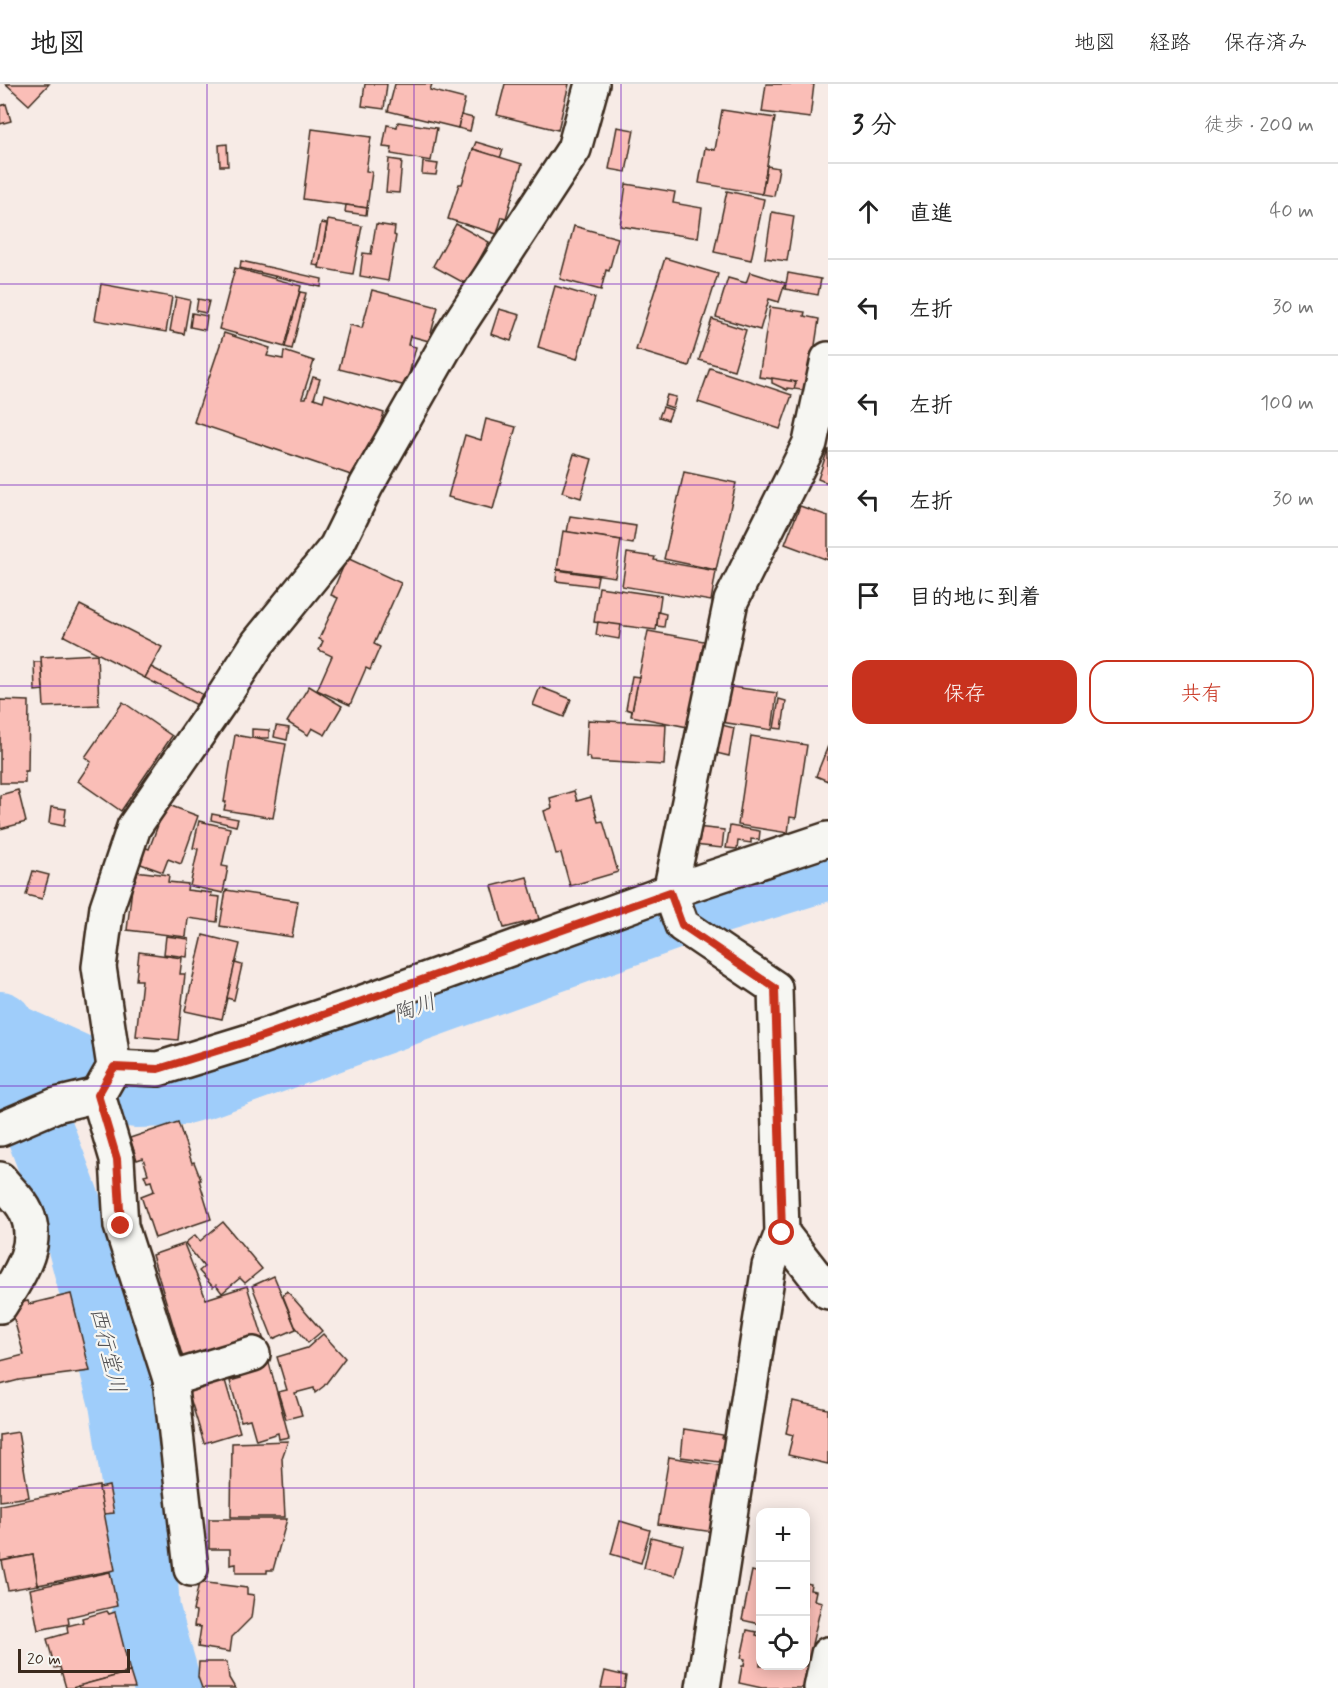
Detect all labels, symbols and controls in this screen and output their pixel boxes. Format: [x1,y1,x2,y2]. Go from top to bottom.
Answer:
text: 地図 [30,26,86,63]
text: 地図 [1074,29,1116,57]
text: 経路 [1149,29,1191,57]
text: 保存済み [1224,29,1308,57]
text: 3 分 [852,109,897,143]
text: 徒歩 · 200 m [1204,112,1314,139]
icon: ahead [852,195,885,228]
text: 40 m [1270,198,1314,225]
text: 直進 [909,200,953,228]
icon: left [852,291,885,324]
text: 30 m [1272,294,1314,321]
text: 左折 [909,296,953,324]
icon: left [852,387,885,420]
text: 100 m [1260,390,1314,417]
text: 左折 [909,392,953,420]
icon: left [852,483,885,516]
text: 30 m [1272,486,1314,513]
text: 左折 [909,488,953,516]
icon: arrive [852,579,885,612]
text: 目的地に到着 [909,584,1041,612]
button: 保存 [852,660,1077,724]
button: 共有 [1089,660,1314,724]
water label: 陶川 [389,988,440,1030]
route end [107,1212,133,1238]
route start [768,1219,794,1245]
water label: 西行堂川 [83,1304,131,1397]
map controls [756,1508,810,1670]
button: + [756,1508,810,1562]
button: − [756,1562,810,1616]
button: locate [756,1616,810,1670]
scale bar [18,1646,130,1674]
text: 20 m [27,1649,61,1670]

